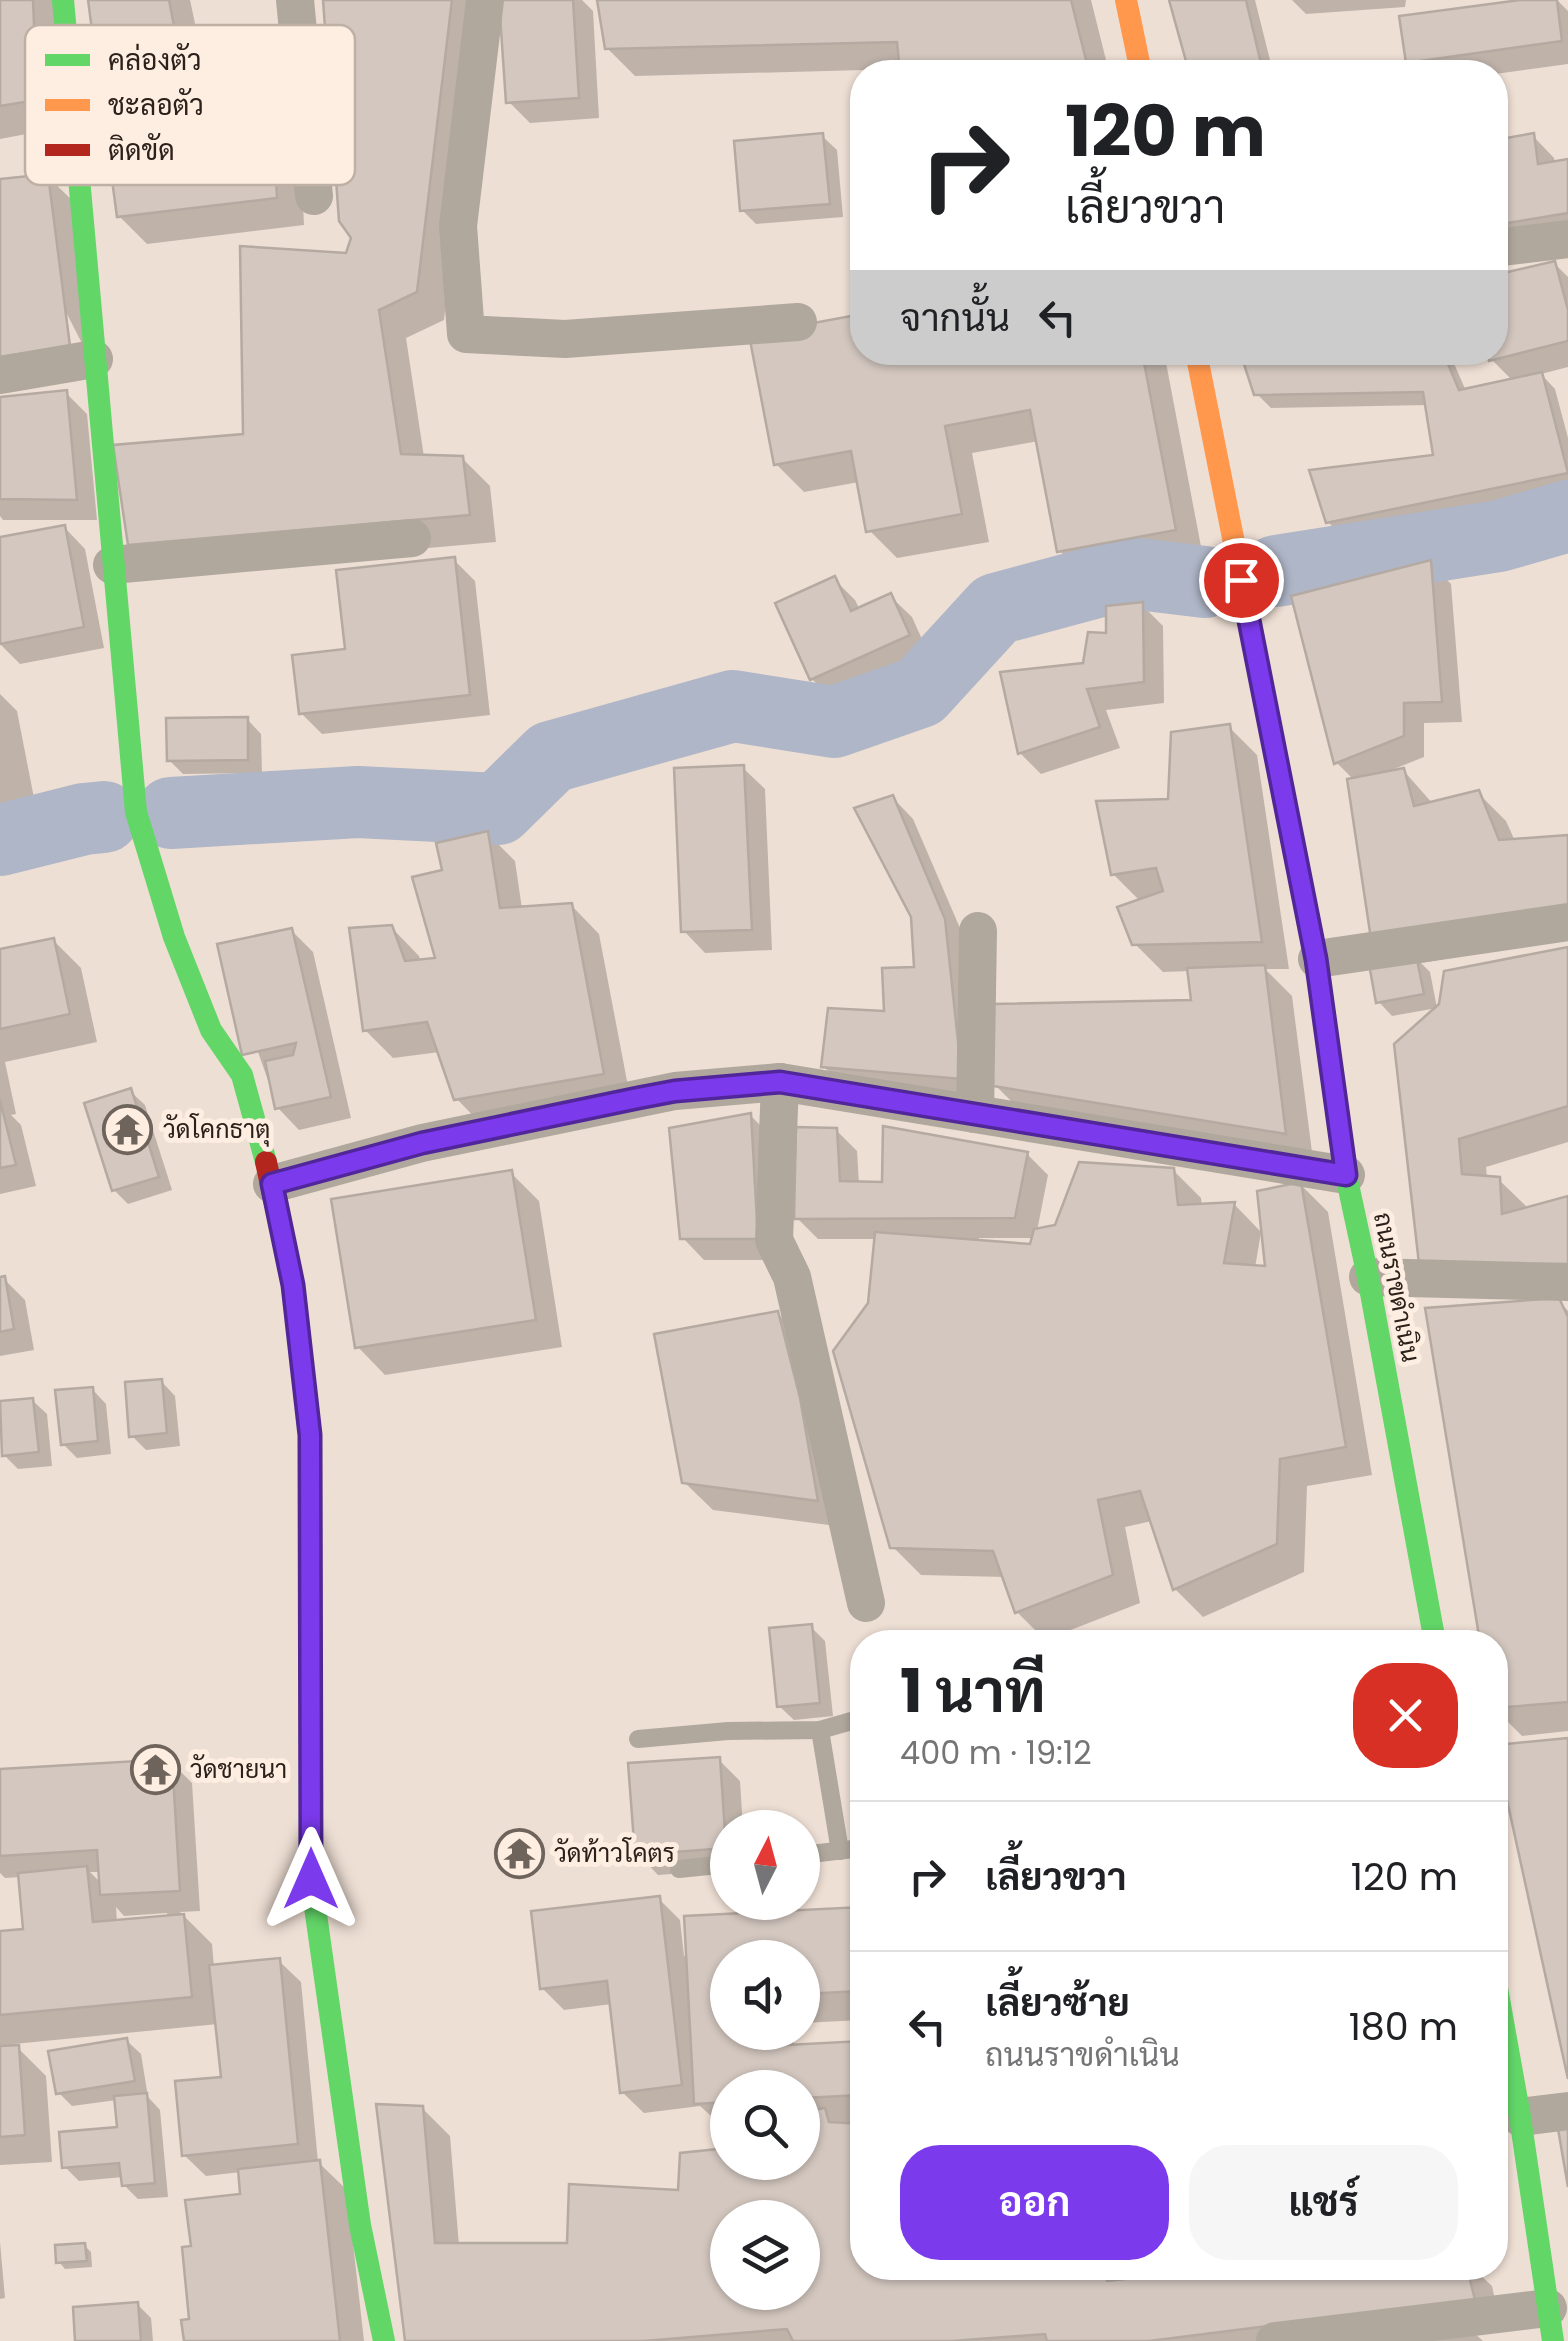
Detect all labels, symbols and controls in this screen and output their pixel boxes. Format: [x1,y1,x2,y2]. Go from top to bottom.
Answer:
legend [25,25,355,185]
text: คล่องตัว [108,41,202,80]
text: 120 m [1065,82,1266,181]
text: ชะลอตัว [108,86,204,125]
icon: right [900,100,1030,230]
text: ติดขัด [108,131,175,170]
text: เลี้ยวขวา [1065,176,1225,239]
icon: left [1030,290,1085,345]
text: จากนั้น [900,291,1010,344]
pin [1199,538,1284,623]
icon: arrive [1214,553,1269,608]
temple icon: วัดโคกธาตุ [102,1103,154,1155]
place label: วัดโคกธาตุ [163,1112,270,1147]
street label: ถนนราขดำเนิน [1365,1209,1428,1365]
text: 1 นาที [900,1649,1046,1733]
button: close [1353,1663,1458,1768]
text: 400 m · 19:12 [900,1730,1092,1775]
temple icon: วัดชายนา [129,1743,181,1795]
place label: วัดชายนา [190,1752,287,1787]
north arrow [710,1810,820,1920]
map controls [710,1810,820,2310]
position arrow [259,1827,363,1931]
temple icon: วัดท้าวโคตร [493,1827,545,1879]
place label: วัดท้าวโคตร [554,1836,675,1871]
icon: right [900,1849,955,1904]
text: เลี้ยวขวา [985,1850,1127,1903]
text: 120 m [1351,1850,1458,1903]
button: sound [710,1940,820,2050]
text: เลี้ยวซ้าย [985,1976,1130,2029]
icon: left [900,1999,955,2054]
text: 180 m [1349,2000,1458,2053]
text: ถนนราขดำเนิน [985,2032,1180,2077]
button: search [710,2070,820,2180]
button: ออก [900,2145,1169,2260]
button: แชร์ [1189,2145,1458,2260]
button: layers [710,2200,820,2310]

